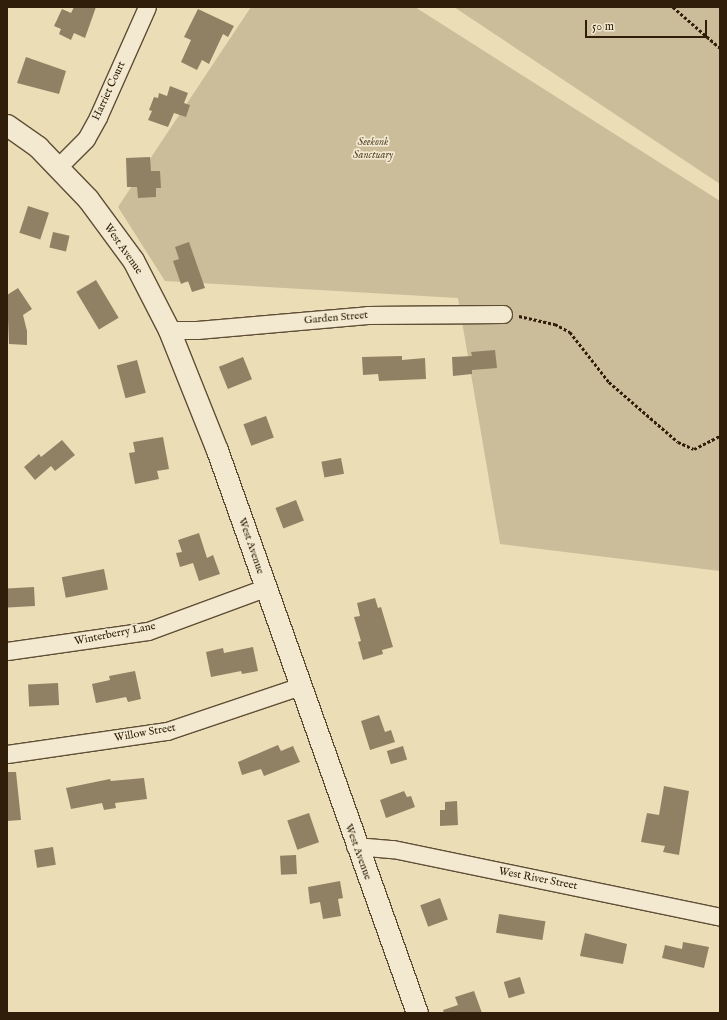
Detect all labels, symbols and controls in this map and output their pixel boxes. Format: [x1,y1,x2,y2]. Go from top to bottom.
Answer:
scale bar [587,12,709,38]
text: 50 m [592,19,614,34]
street label: Harriet Court [90,59,128,123]
park label: Seekonk Sanctuary [353,136,393,162]
street label: West Avenue [101,221,145,277]
street label: Garden Street [304,309,368,327]
street label: West Avenue [235,516,267,576]
street label: Winterberry Lane [73,620,157,648]
street label: Willow Street [113,721,177,745]
street label: West Avenue [342,822,374,882]
street label: West River Street [498,865,578,893]

